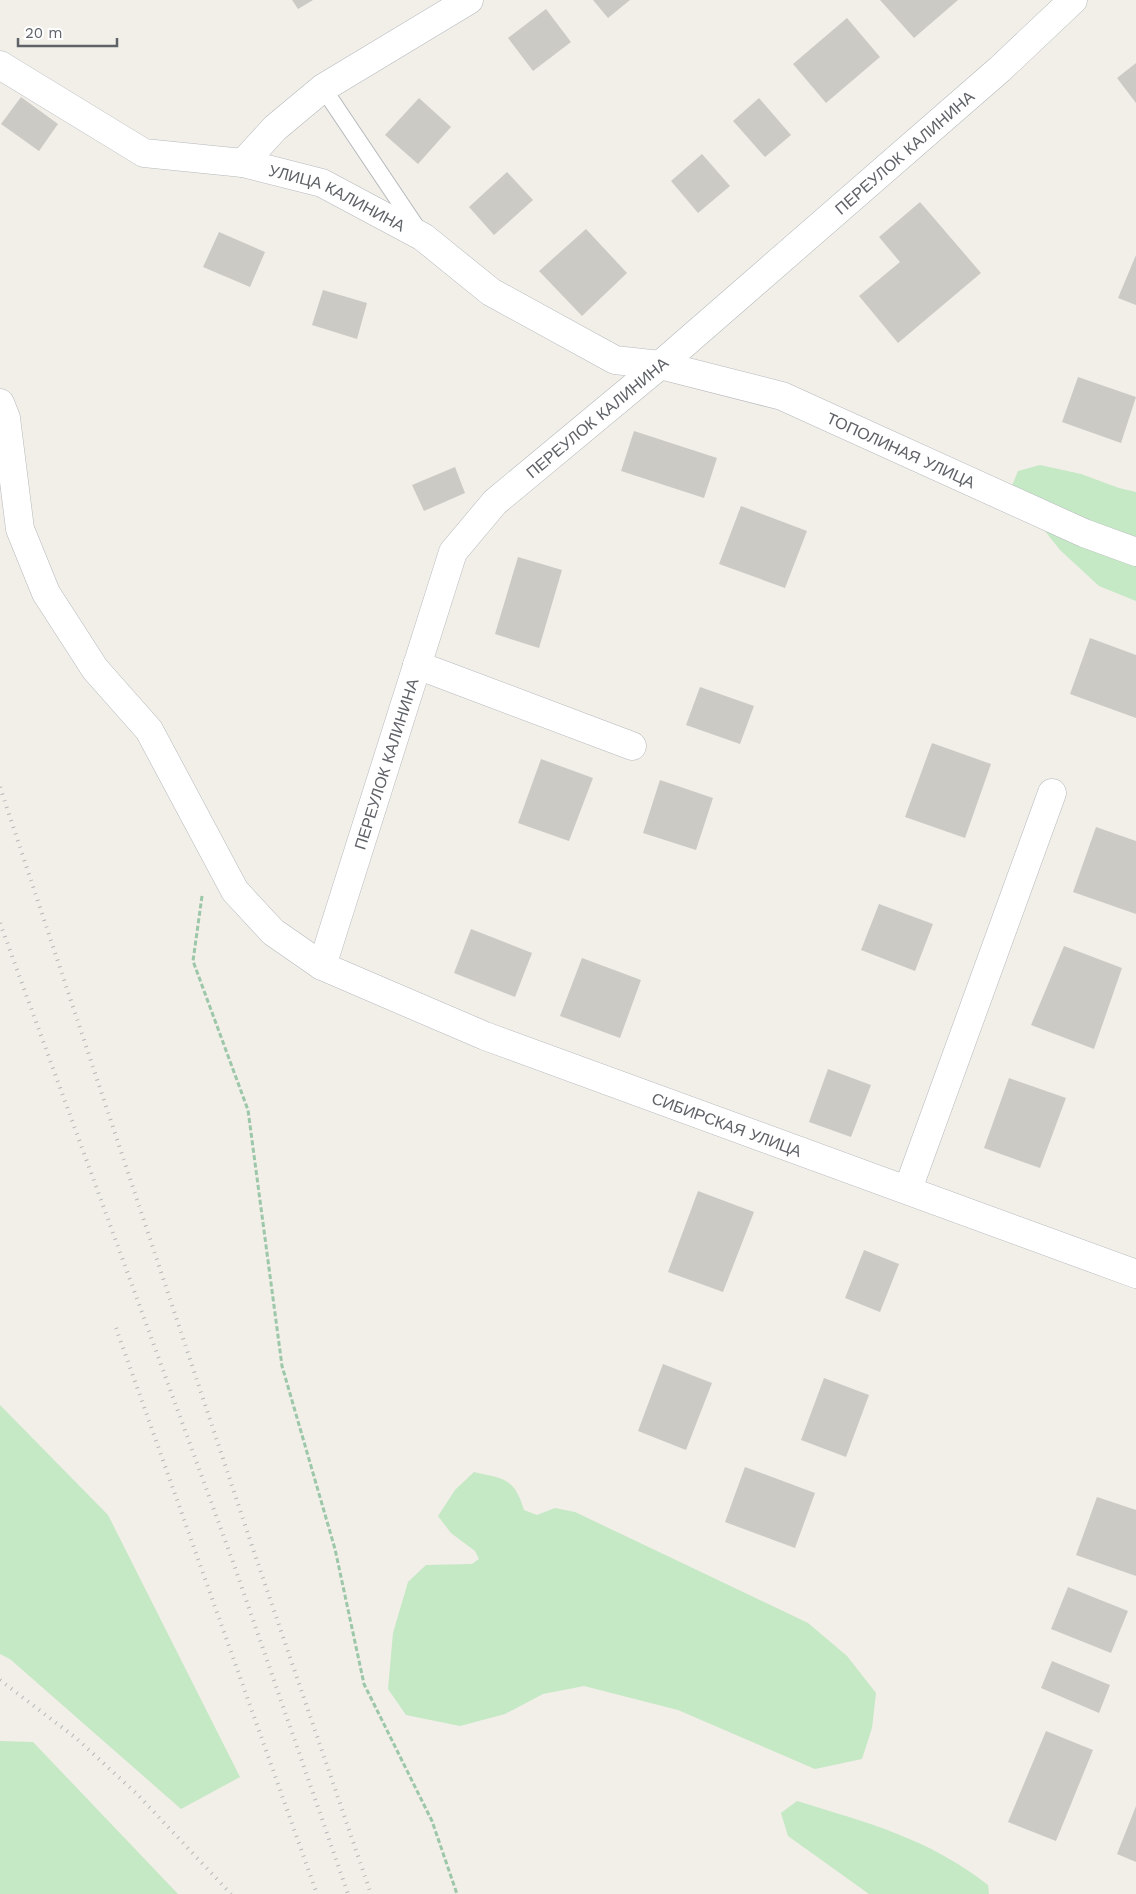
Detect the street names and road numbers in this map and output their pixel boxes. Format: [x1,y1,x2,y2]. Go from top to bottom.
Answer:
street label: ПЕРЕУЛОК КАЛИНИНА [831,86,978,218]
street label: УЛИЦА КАЛИНИНА [267,160,409,235]
street label: ПЕРЕУЛОК КАЛИНИНА [522,353,672,482]
street label: ТОПОЛИНАЯ УЛИЦА [824,408,978,492]
street label: ПЕРЕУЛОК КАЛИНИНА [350,676,422,852]
street label: СИБИРСКАЯ УЛИЦА [649,1088,805,1161]

